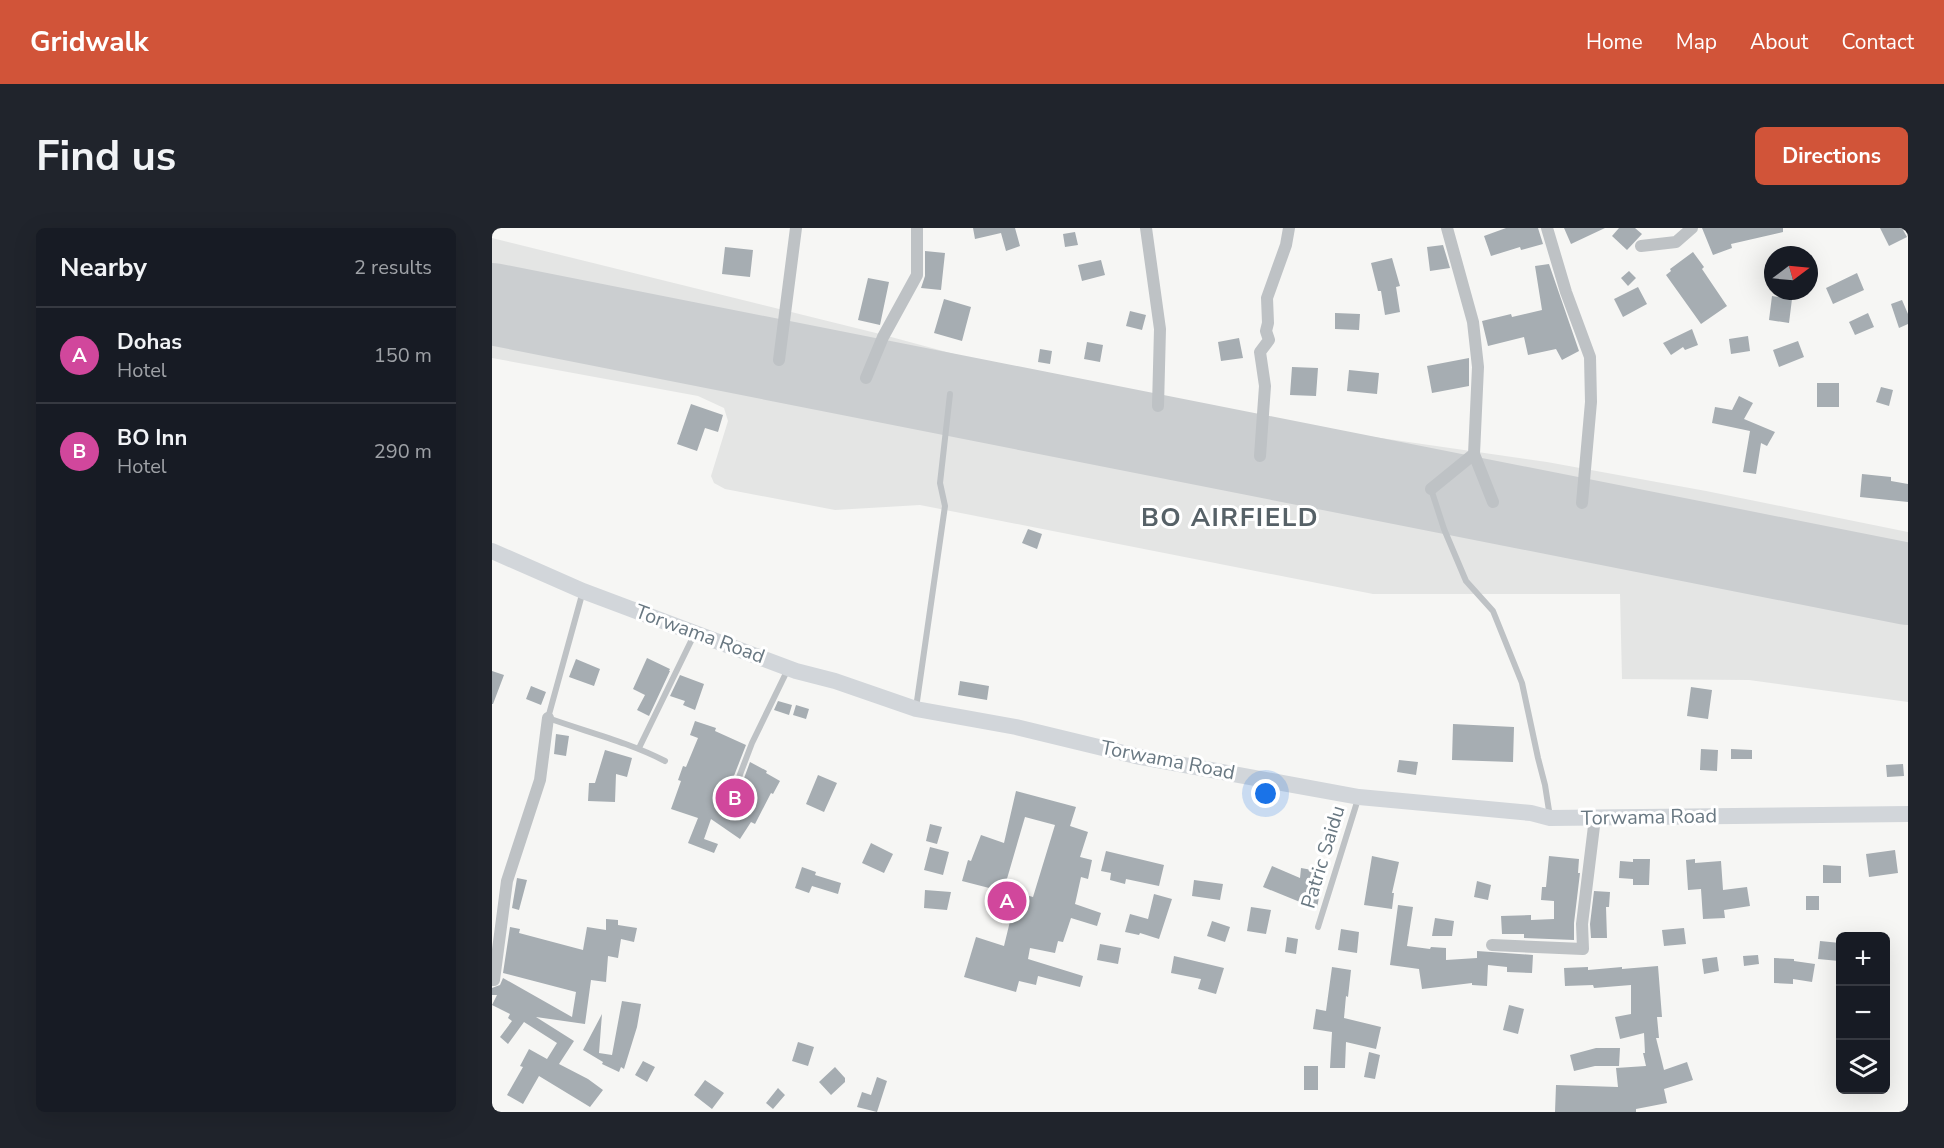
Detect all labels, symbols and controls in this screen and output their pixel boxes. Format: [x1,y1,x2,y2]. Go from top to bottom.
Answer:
text: Gridwalk [30,23,148,61]
text: Home [1586,28,1643,56]
text: Map [1676,28,1717,56]
text: About [1750,28,1808,56]
text: Contact [1841,28,1914,56]
button: Directions [1755,127,1908,185]
text: Find us [36,128,176,185]
north arrow [1764,246,1818,300]
text: Nearby [60,250,147,285]
text: 2 results [354,254,432,281]
text: Dohas [117,327,182,357]
text: A [72,342,87,369]
text: 150 m [374,342,432,369]
text: Hotel [117,357,167,384]
text: BO Inn [117,423,187,453]
text: B [73,438,86,465]
text: 290 m [374,438,432,465]
text: Hotel [117,453,167,480]
district label: BO AIRFIELD [1141,500,1319,535]
street label: Torwama Road [631,598,769,670]
street label: Torwama Road [1099,734,1237,786]
pin: B [716,776,754,820]
your location [1251,779,1280,808]
street label: Patric Saidu [1295,802,1351,912]
street label: Torwama Road [1581,802,1717,832]
pin: A [988,878,1026,924]
map controls [1836,932,1890,1094]
button: + [1836,932,1890,986]
button: − [1836,986,1890,1040]
button: layers [1836,1040,1890,1094]

